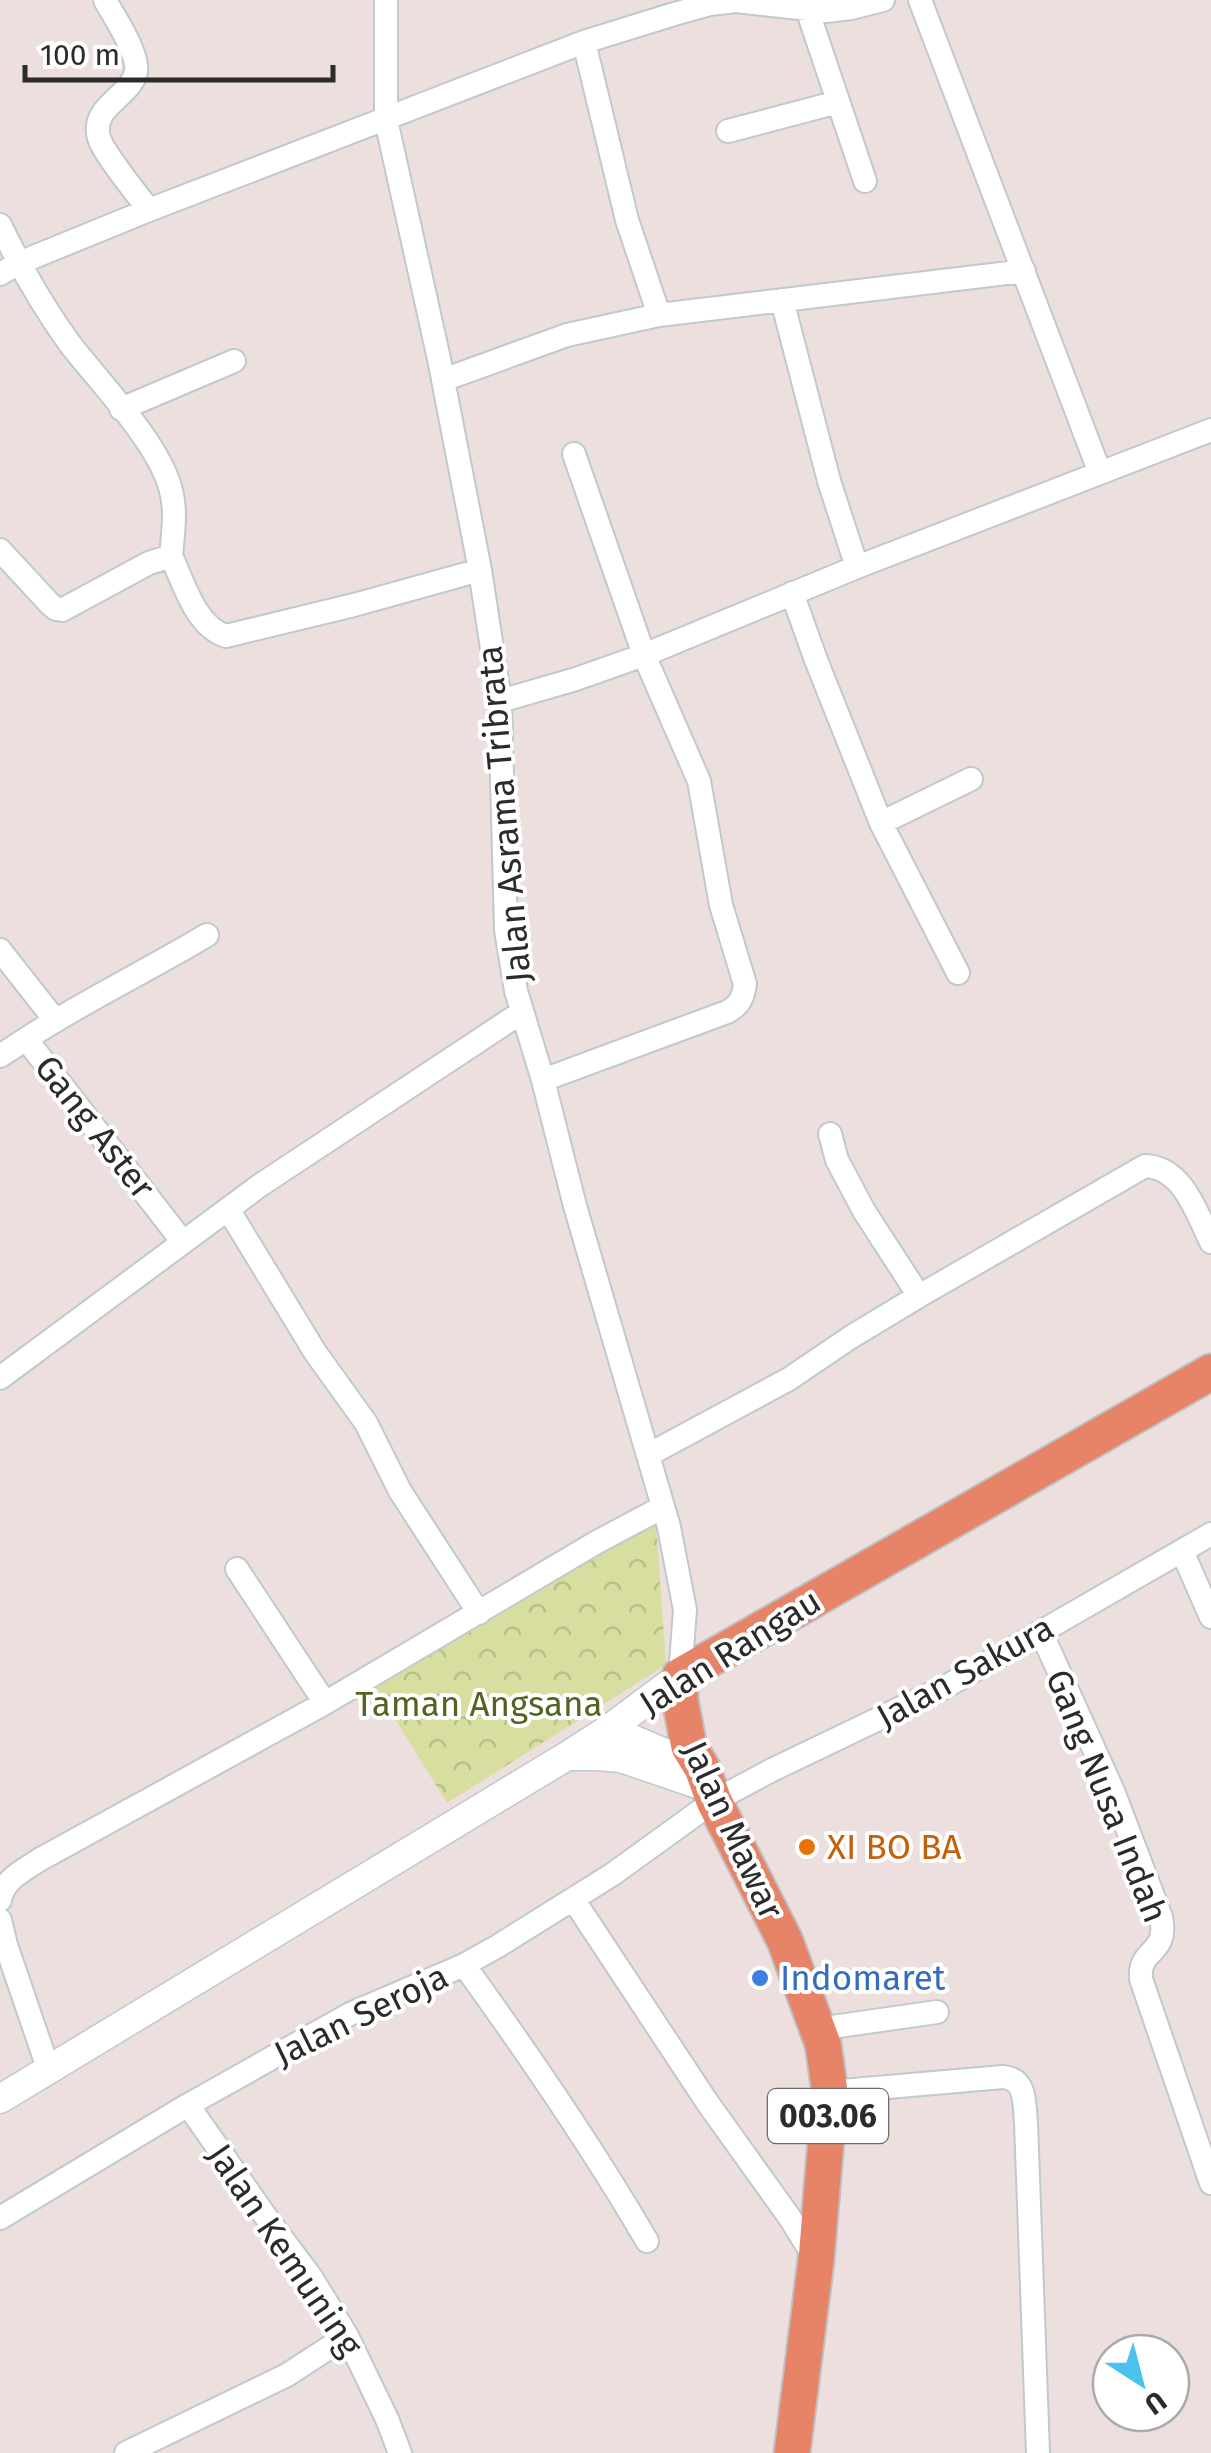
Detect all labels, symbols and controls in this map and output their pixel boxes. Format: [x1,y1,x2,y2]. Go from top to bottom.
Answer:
scale bar [25,20,332,82]
text: 100 m [40,37,120,73]
street label: Jalan Asrama Tribrata [468,644,540,984]
street label: Gang Aster [26,1047,164,1207]
street label: Jalan Rangau [632,1580,828,1724]
street label: Jalan Sakura [869,1606,1061,1738]
street label: Gang Nusa Indah [1037,1663,1177,1929]
park label: Taman Angsana [355,1683,603,1725]
street label: Jalan Mawar [673,1734,793,1926]
place label: XI BO BA [827,1826,961,1868]
marker: XI BO BA [796,1836,818,1858]
street label: Jalan Seroja [267,1955,455,2075]
place label: Indomaret [780,1957,946,1999]
marker: Indomaret [749,1967,771,1989]
road number: 003.06 [768,2089,888,2143]
street label: Jalan Kemuning [199,2136,372,2365]
north arrow [1091,2333,1191,2433]
text: U [1138,2384,1172,2422]

